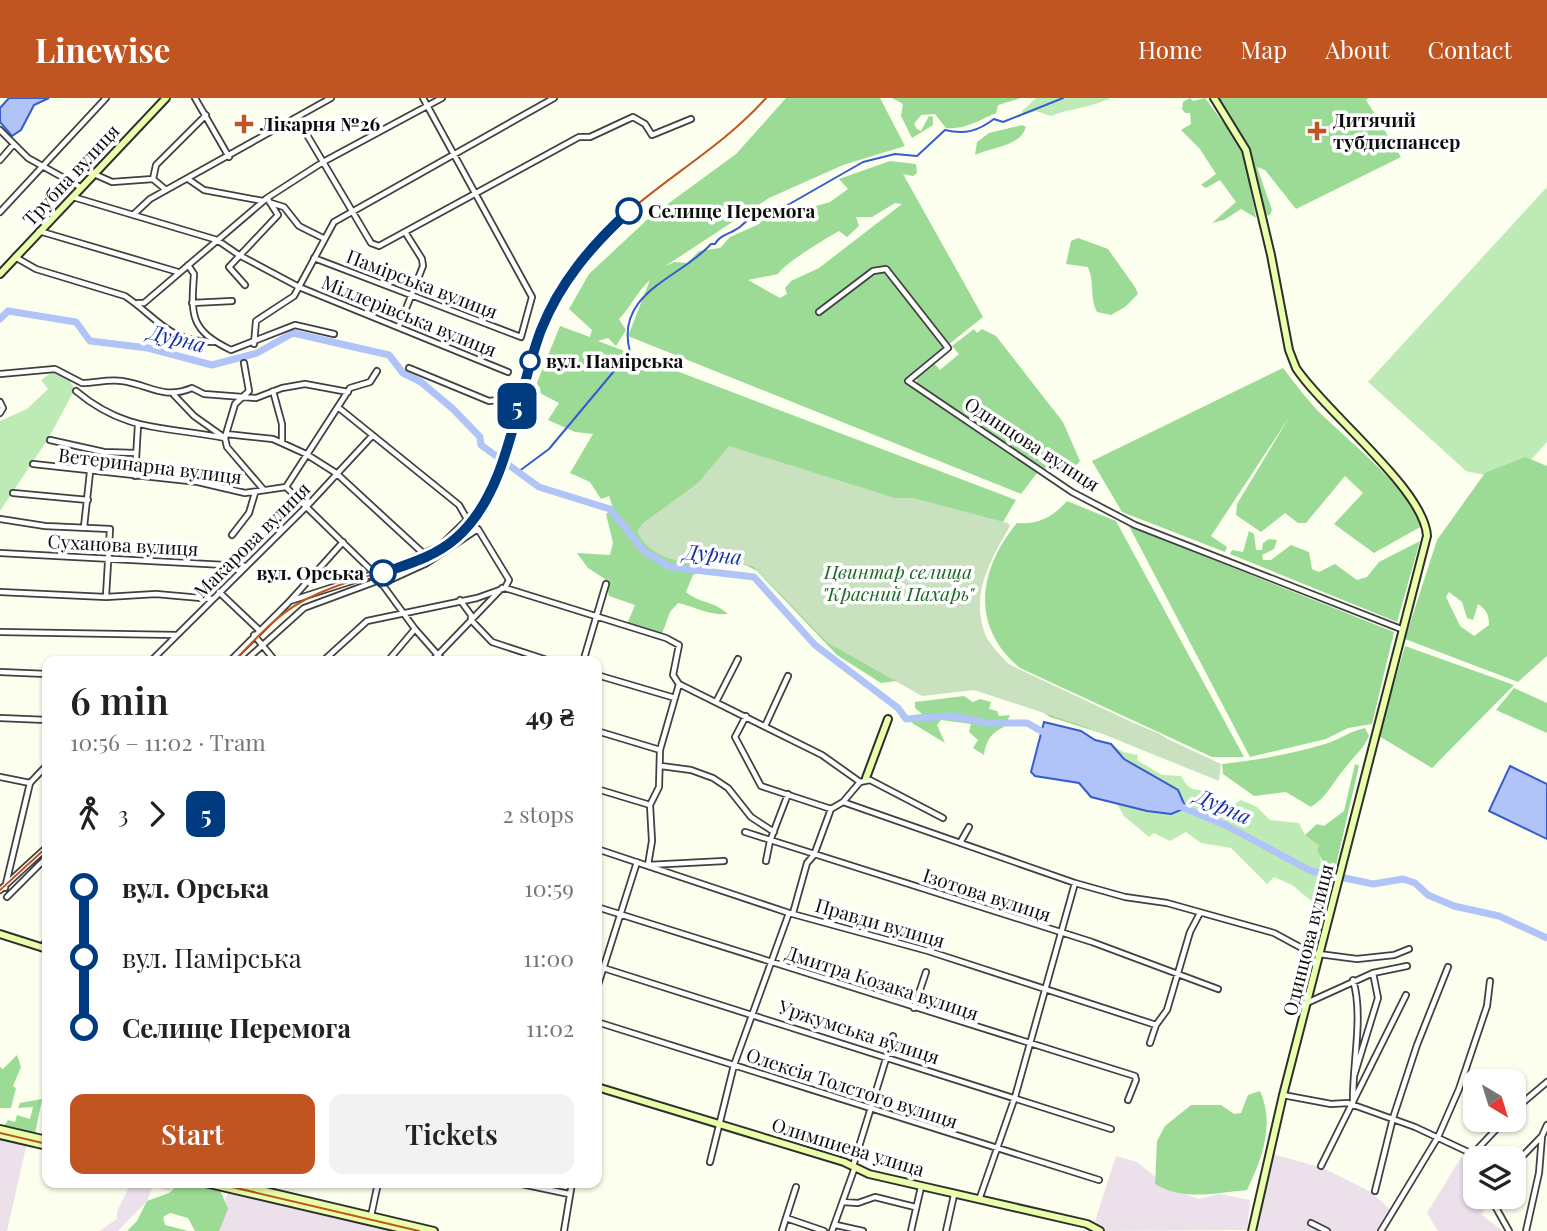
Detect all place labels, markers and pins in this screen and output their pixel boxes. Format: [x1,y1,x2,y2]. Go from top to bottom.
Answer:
place label: Дитячий тубдиспансер [1333,106,1460,154]
place label: Лікарня №26 [259,110,381,136]
marker: Лікарня №26 [234,114,254,134]
marker: Дитячий тубдиспансер [1307,121,1327,141]
place label: Селище Перемога [648,197,815,223]
marker: Селище Перемога [616,198,642,224]
place label: вул. Памірська [546,347,684,373]
marker: вул. Памірська [520,351,540,371]
place label: вул. Орська [257,559,364,585]
marker: вул. Орська [370,560,396,586]

